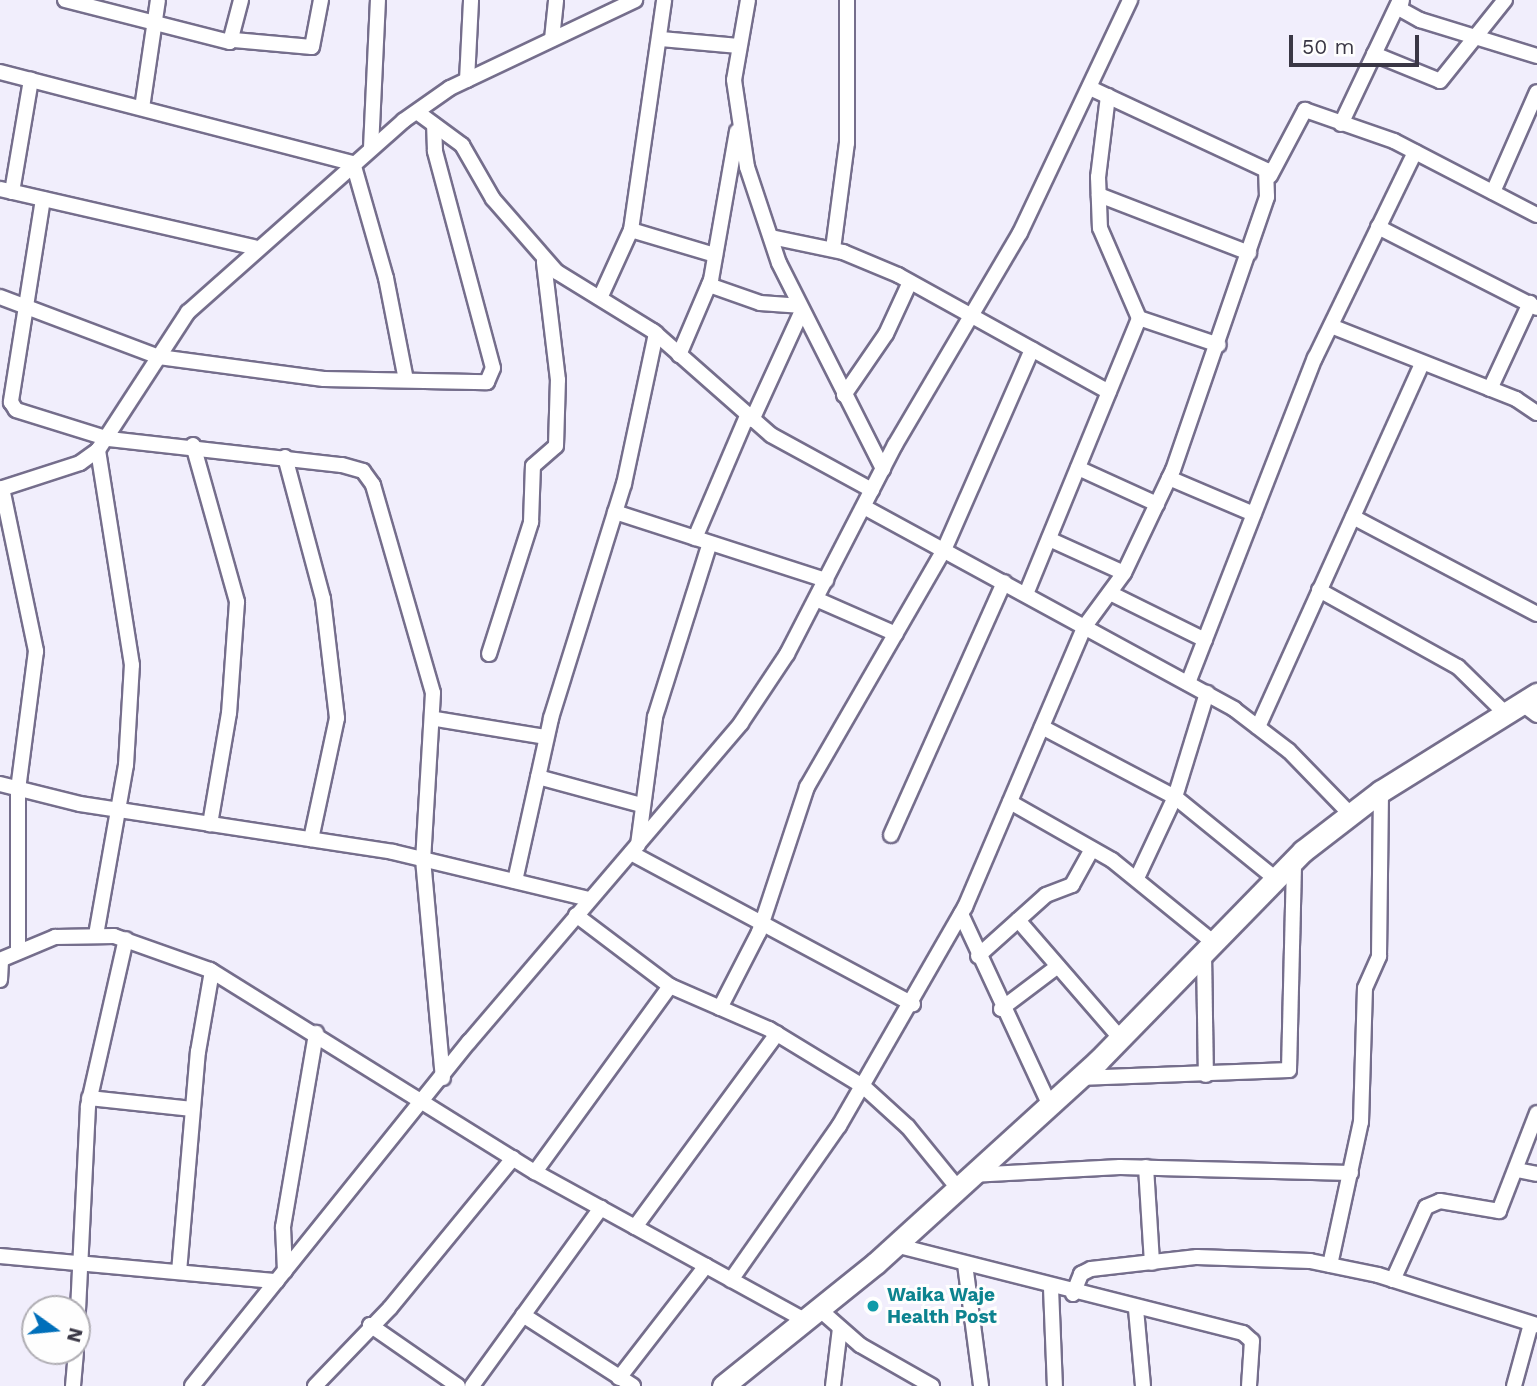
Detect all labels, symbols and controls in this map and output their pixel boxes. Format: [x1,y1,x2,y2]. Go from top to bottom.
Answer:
scale bar [1292,21,1422,65]
text: 50 m [1302,34,1354,59]
place label: Waika Waje Health Post [887,1284,997,1328]
north arrow [21,1295,91,1365]
marker: Waika Waje Health Post [865,1298,881,1314]
text: N [62,1325,88,1345]

